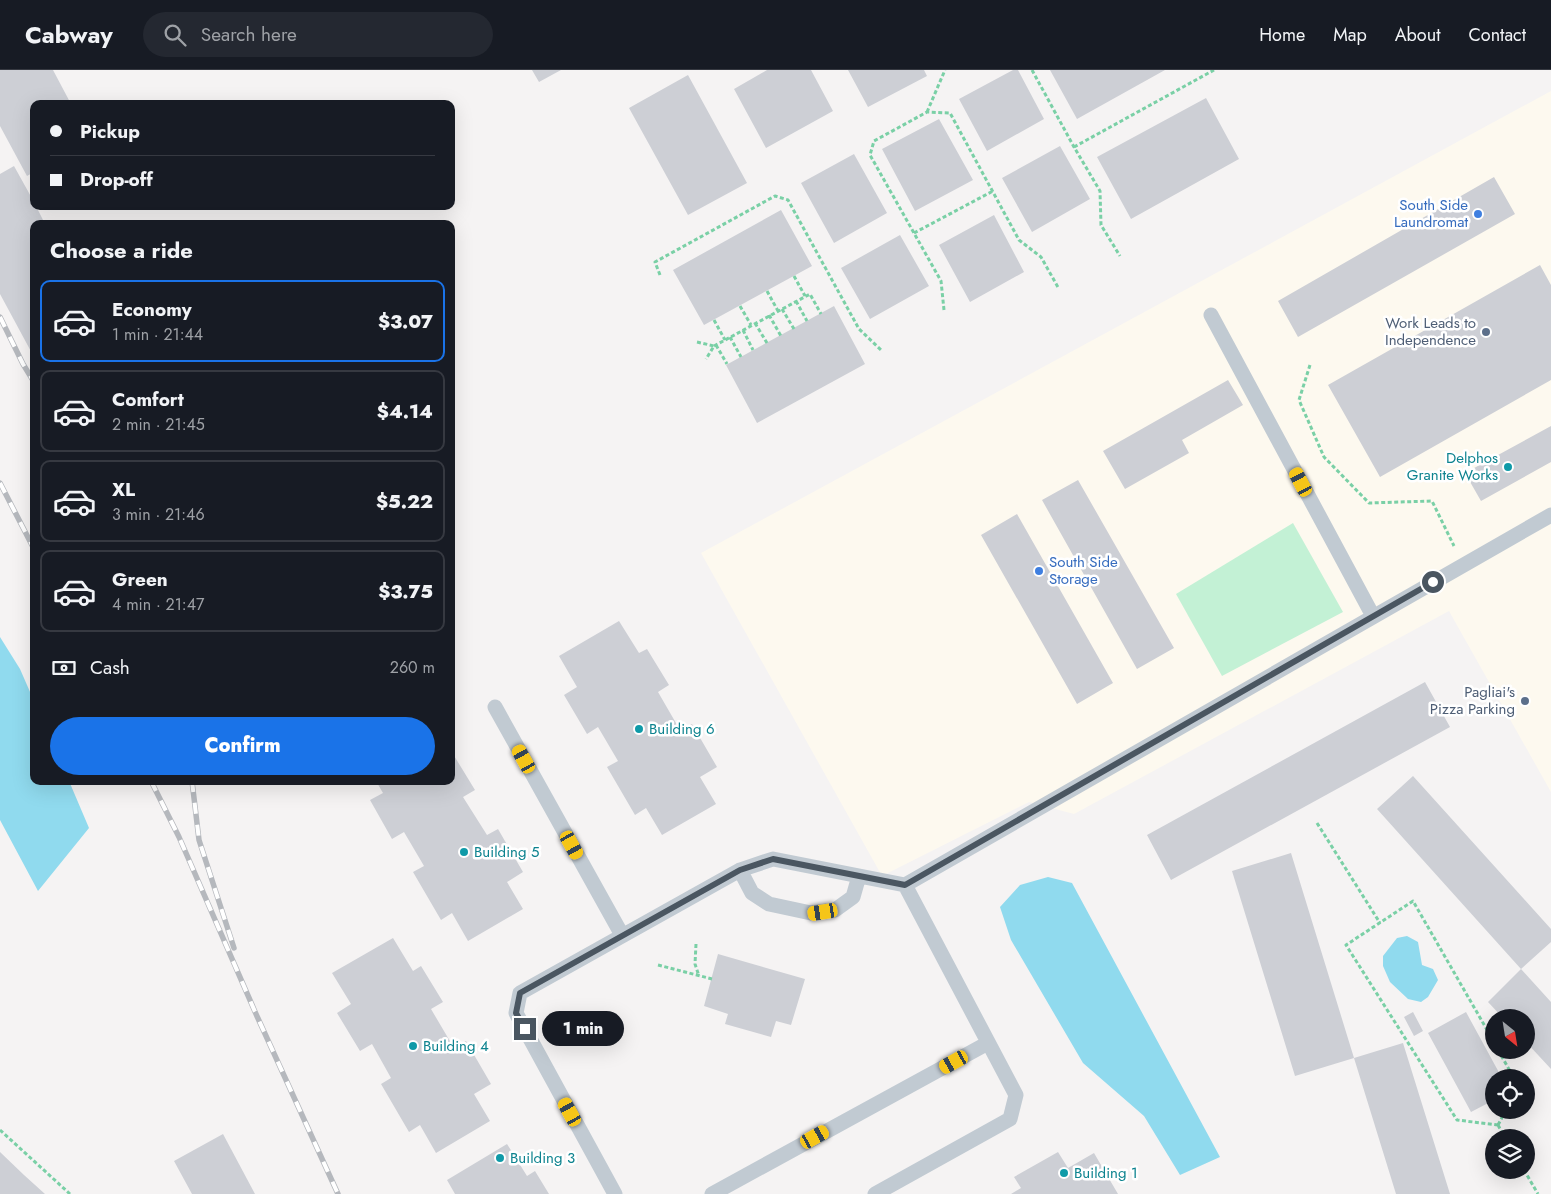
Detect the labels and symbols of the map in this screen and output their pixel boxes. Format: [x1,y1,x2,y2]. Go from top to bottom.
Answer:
place label: South Side Laundromat [1394,194,1468,233]
marker: South Side Laundromat [1472,208,1484,220]
place label: Work Leads to Independence [1385,312,1476,351]
marker: Work Leads to Independence [1480,326,1492,338]
place label: Delphos Granite Works [1407,447,1498,486]
marker: Delphos Granite Works [1502,461,1514,473]
car [1287,465,1314,499]
place label: South Side Storage [1049,551,1118,590]
marker: South Side Storage [1033,565,1045,577]
route start [1422,571,1444,593]
place label: Pagliai's Pizza Parking [1430,681,1515,720]
marker: Pagliai's Pizza Parking [1519,695,1531,707]
place label: Building 6 [649,718,715,740]
marker: Building 6 [633,723,645,735]
car [510,742,537,776]
car [558,828,585,862]
place label: Building 5 [474,841,539,863]
marker: Building 5 [458,846,470,858]
car [807,902,838,922]
north arrow [1485,1009,1535,1059]
callout: 1 min [542,1012,625,1046]
route end [514,1018,536,1040]
place label: Building 4 [423,1035,489,1057]
marker: Building 4 [407,1040,419,1052]
car [937,1048,970,1076]
car [556,1095,583,1129]
car [798,1123,831,1151]
place label: Building 3 [510,1147,575,1169]
marker: Building 3 [494,1152,506,1164]
place label: Building 1 [1074,1162,1138,1184]
marker: Building 1 [1058,1167,1070,1179]

